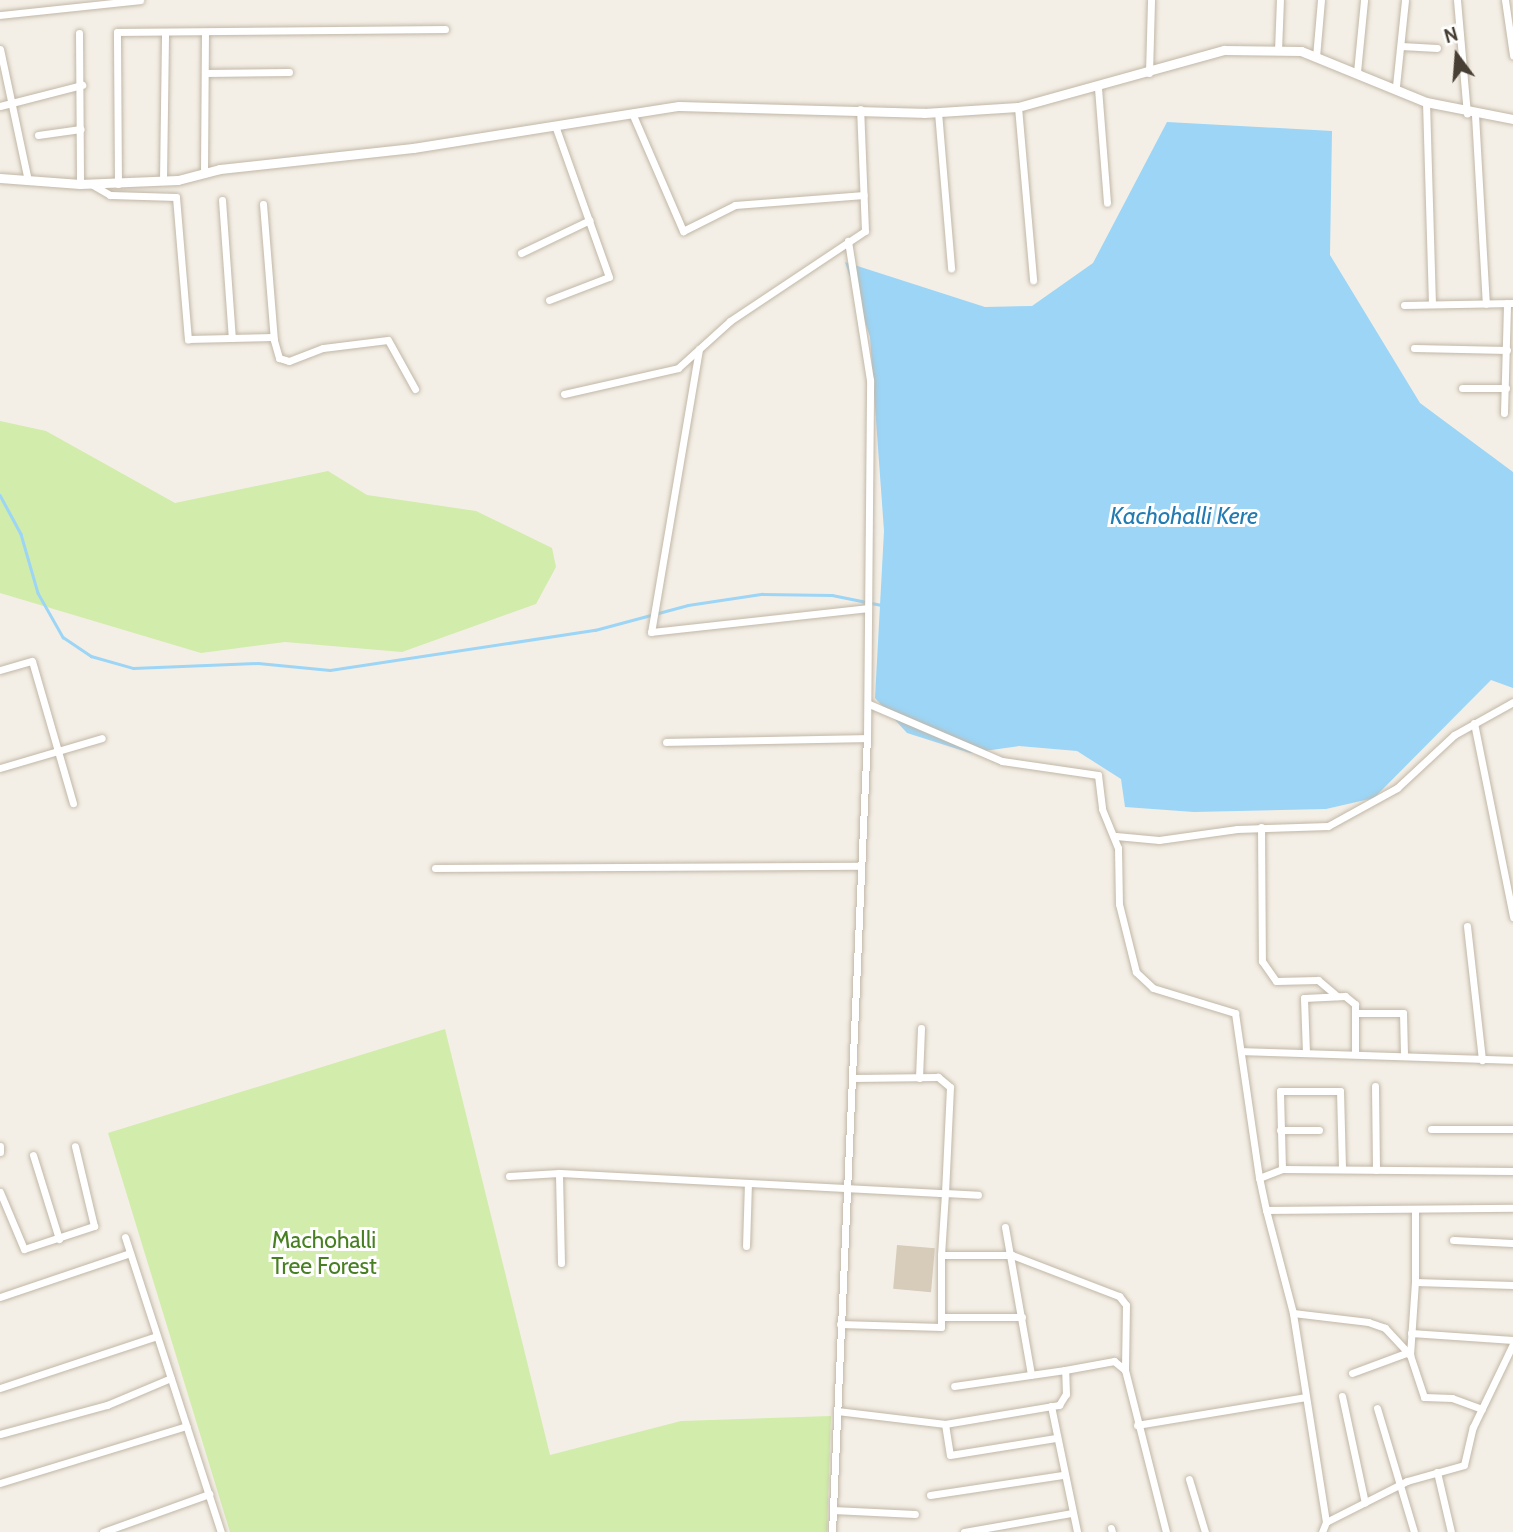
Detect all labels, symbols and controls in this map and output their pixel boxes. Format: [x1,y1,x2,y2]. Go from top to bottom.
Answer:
north arrow [1422,21,1492,91]
text: N [1441,22,1461,48]
water label: Kachohalli Kere [1110,502,1258,530]
park label: Machohalli Tree Forest [271,1226,377,1280]

